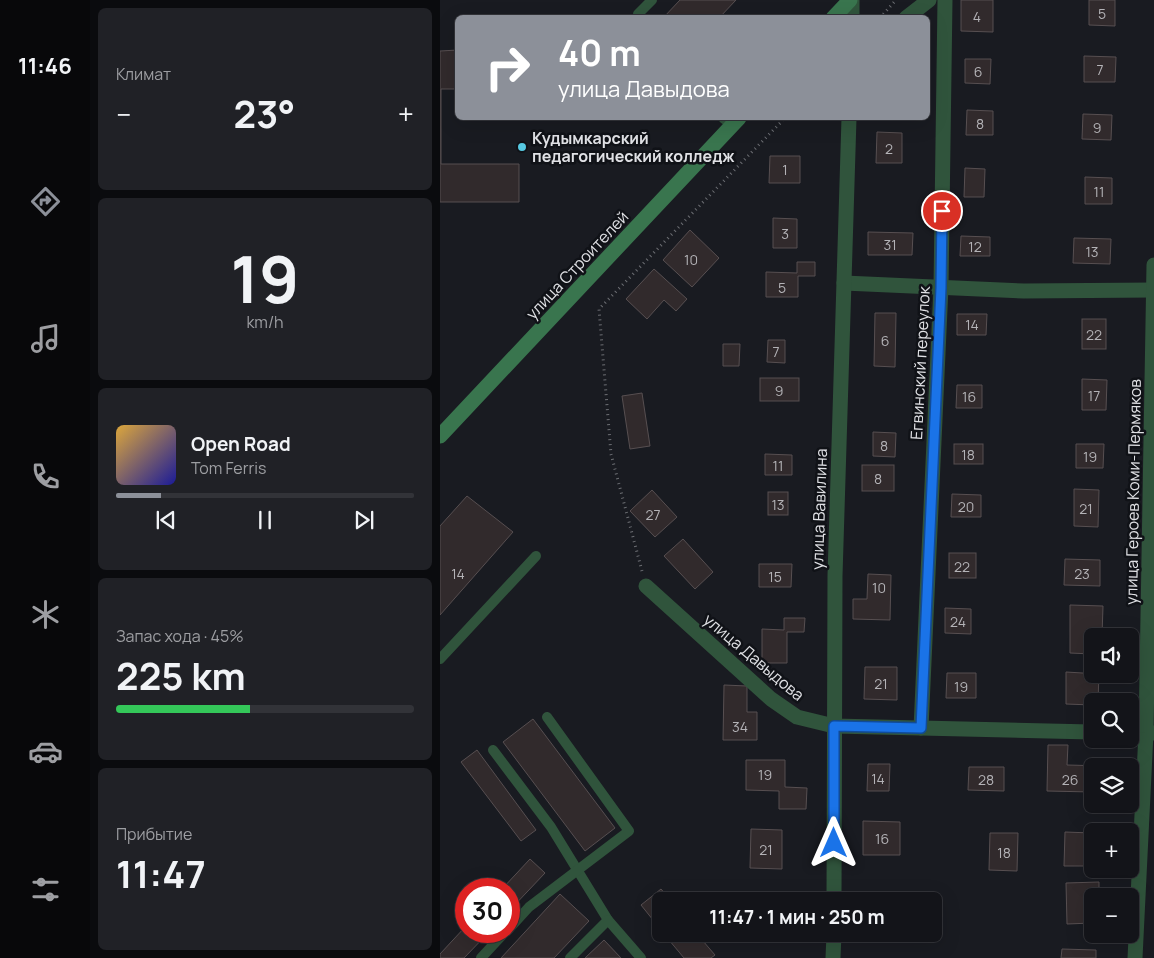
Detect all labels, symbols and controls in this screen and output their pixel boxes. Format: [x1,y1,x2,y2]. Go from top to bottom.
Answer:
house number: 5 [1098,4,1106,23]
house number: 4 [973,7,981,26]
text: 40 m [558,29,641,77]
icon: right [475,35,540,100]
text: 11:46 [18,51,72,81]
house number: 7 [1096,60,1104,79]
house number: 6 [974,62,982,81]
text: Климат [116,63,171,85]
text: улица Давыдова [558,74,730,104]
text: 23° [234,87,295,139]
text: − [116,95,131,133]
text: + [398,95,414,133]
house number: 8 [976,114,984,133]
house number: 9 [1093,118,1101,137]
place label: Кудымкарский педагогический колледж [532,127,735,167]
house number: 2 [885,139,893,158]
marker: Кудымкарский педагогический колледж [516,141,528,153]
house number: 1 [782,160,788,179]
house number: 11 [1094,182,1104,201]
icon: directions [28,184,63,219]
pin [921,190,963,232]
icon: arrive [928,197,956,225]
street label: улица Строителей [521,206,633,324]
house number: 3 [781,224,789,243]
text: 19 [231,234,299,323]
house number: 31 [883,235,897,254]
house number: 12 [968,237,982,256]
house number: 13 [1085,242,1099,261]
house number: 10 [684,250,698,269]
house number: 5 [778,278,786,297]
street label: Егвинский переулок [905,285,935,440]
text: km/h [246,311,284,333]
house number: 14 [965,315,979,334]
icon: music [28,321,63,356]
house number: 22 [1086,325,1102,344]
house number: 6 [881,331,889,350]
house number: 7 [772,342,780,361]
street label: улица Героев Коми-Пермяков [1120,378,1146,605]
house number: 9 [775,381,783,400]
house number: 17 [1088,386,1100,405]
house number: 16 [962,387,976,406]
text: Open Road [191,431,291,457]
house number: 8 [880,436,888,455]
house number: 18 [961,445,975,464]
house number: 19 [1083,447,1097,466]
street label: улица Вавилина [806,448,832,570]
house number: 11 [773,456,783,475]
text: Tom Ferris [191,457,266,479]
icon: phone [28,459,63,494]
house number: 8 [874,469,882,488]
house number: 13 [771,495,785,514]
house number: 20 [958,497,974,516]
house number: 21 [1079,499,1093,518]
house number: 27 [645,505,661,524]
icon: previous [152,506,180,534]
icon: pause [251,506,279,534]
icon: next [350,506,378,534]
house number: 22 [954,557,970,576]
house number: 14 [451,564,465,583]
house number: 23 [1074,564,1090,583]
house number: 15 [768,567,782,586]
house number: 10 [872,578,886,597]
icon: climate [28,597,63,632]
street label: улица Давыдова [699,608,809,706]
house number: 24 [950,612,966,631]
text: Запас хода · 45% [116,625,244,647]
map controls [1084,628,1139,943]
button: sound [1084,628,1139,683]
text: 225 km [116,649,246,701]
house number: 21 [874,674,888,693]
house number: 19 [954,677,968,696]
button: search [1084,693,1139,748]
house number: 34 [732,717,748,736]
icon: car [28,734,63,769]
button: layers [1084,758,1139,813]
house number: 19 [758,765,772,784]
house number: 14 [871,769,885,788]
house number: 28 [978,770,994,789]
house number: 26 [1062,770,1078,789]
position arrow [807,816,859,868]
text: Прибытие [116,823,192,845]
button: + [1084,823,1139,878]
house number: 16 [875,829,889,848]
house number: 21 [759,840,773,859]
house number: 18 [997,843,1011,862]
text: 11:47 [116,847,206,899]
icon: filters [28,872,63,907]
speed limit sign: 30 [455,878,520,943]
button: − [1084,888,1139,943]
text: 11:47 · 1 мин · 250 m [709,904,885,930]

